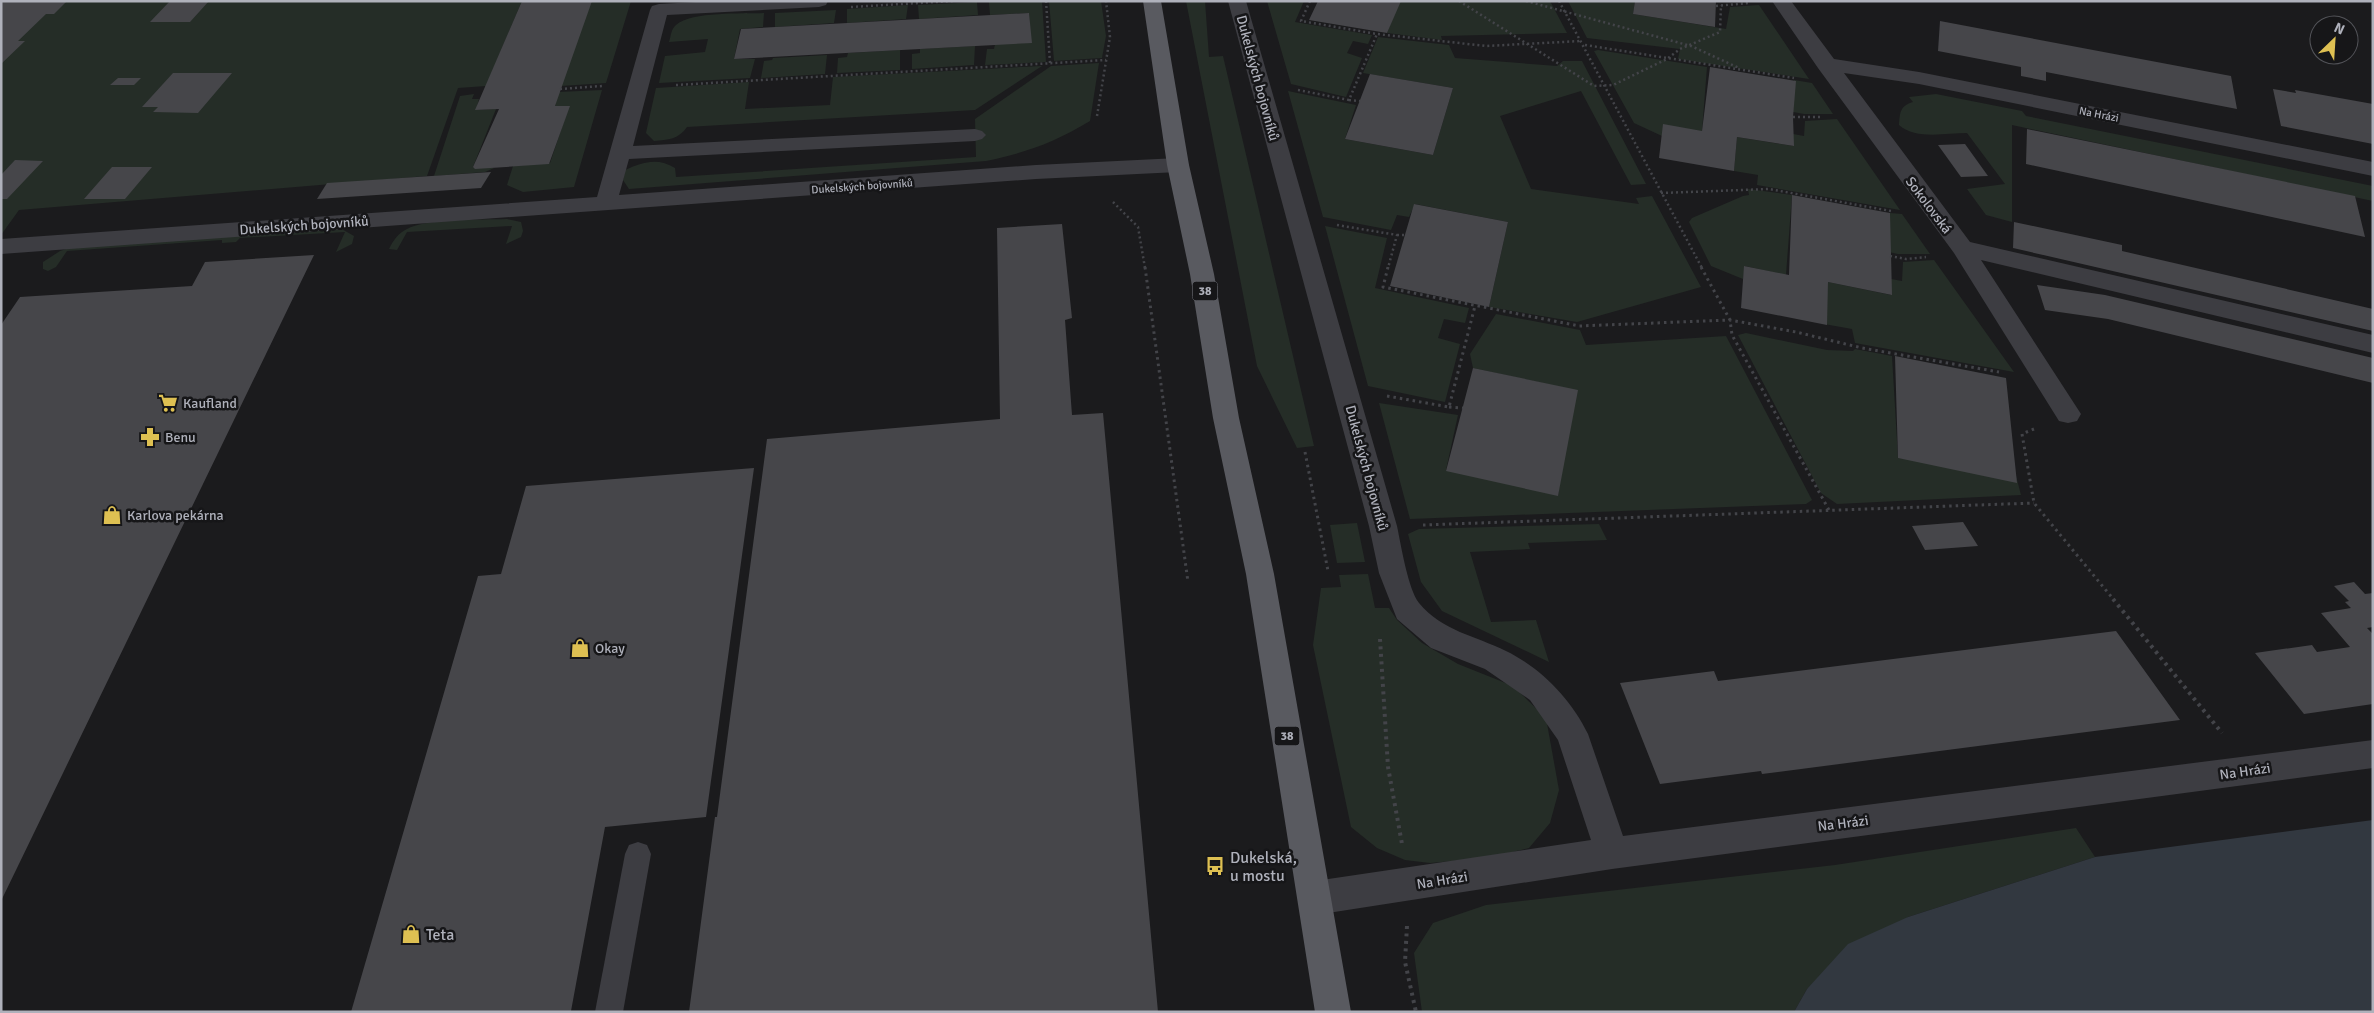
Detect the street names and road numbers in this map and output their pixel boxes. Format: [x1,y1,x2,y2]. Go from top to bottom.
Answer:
street label: Dukelských bojovníků [1233,13,1282,143]
street label: Na Hrázi [2078,104,2120,125]
street label: Sokolovská [1902,173,1955,237]
street label: Dukelských bojovníků [811,176,913,197]
street label: Dukelských bojovníků [239,213,369,238]
road number: 38 [1192,282,1218,300]
street label: Dukelských bojovníků [1342,403,1391,533]
road number: 38 [1274,726,1300,746]
street label: Na Hrázi [2218,760,2272,783]
street label: Na Hrázi [1817,812,1870,835]
street label: Na Hrázi [1415,868,1469,893]

